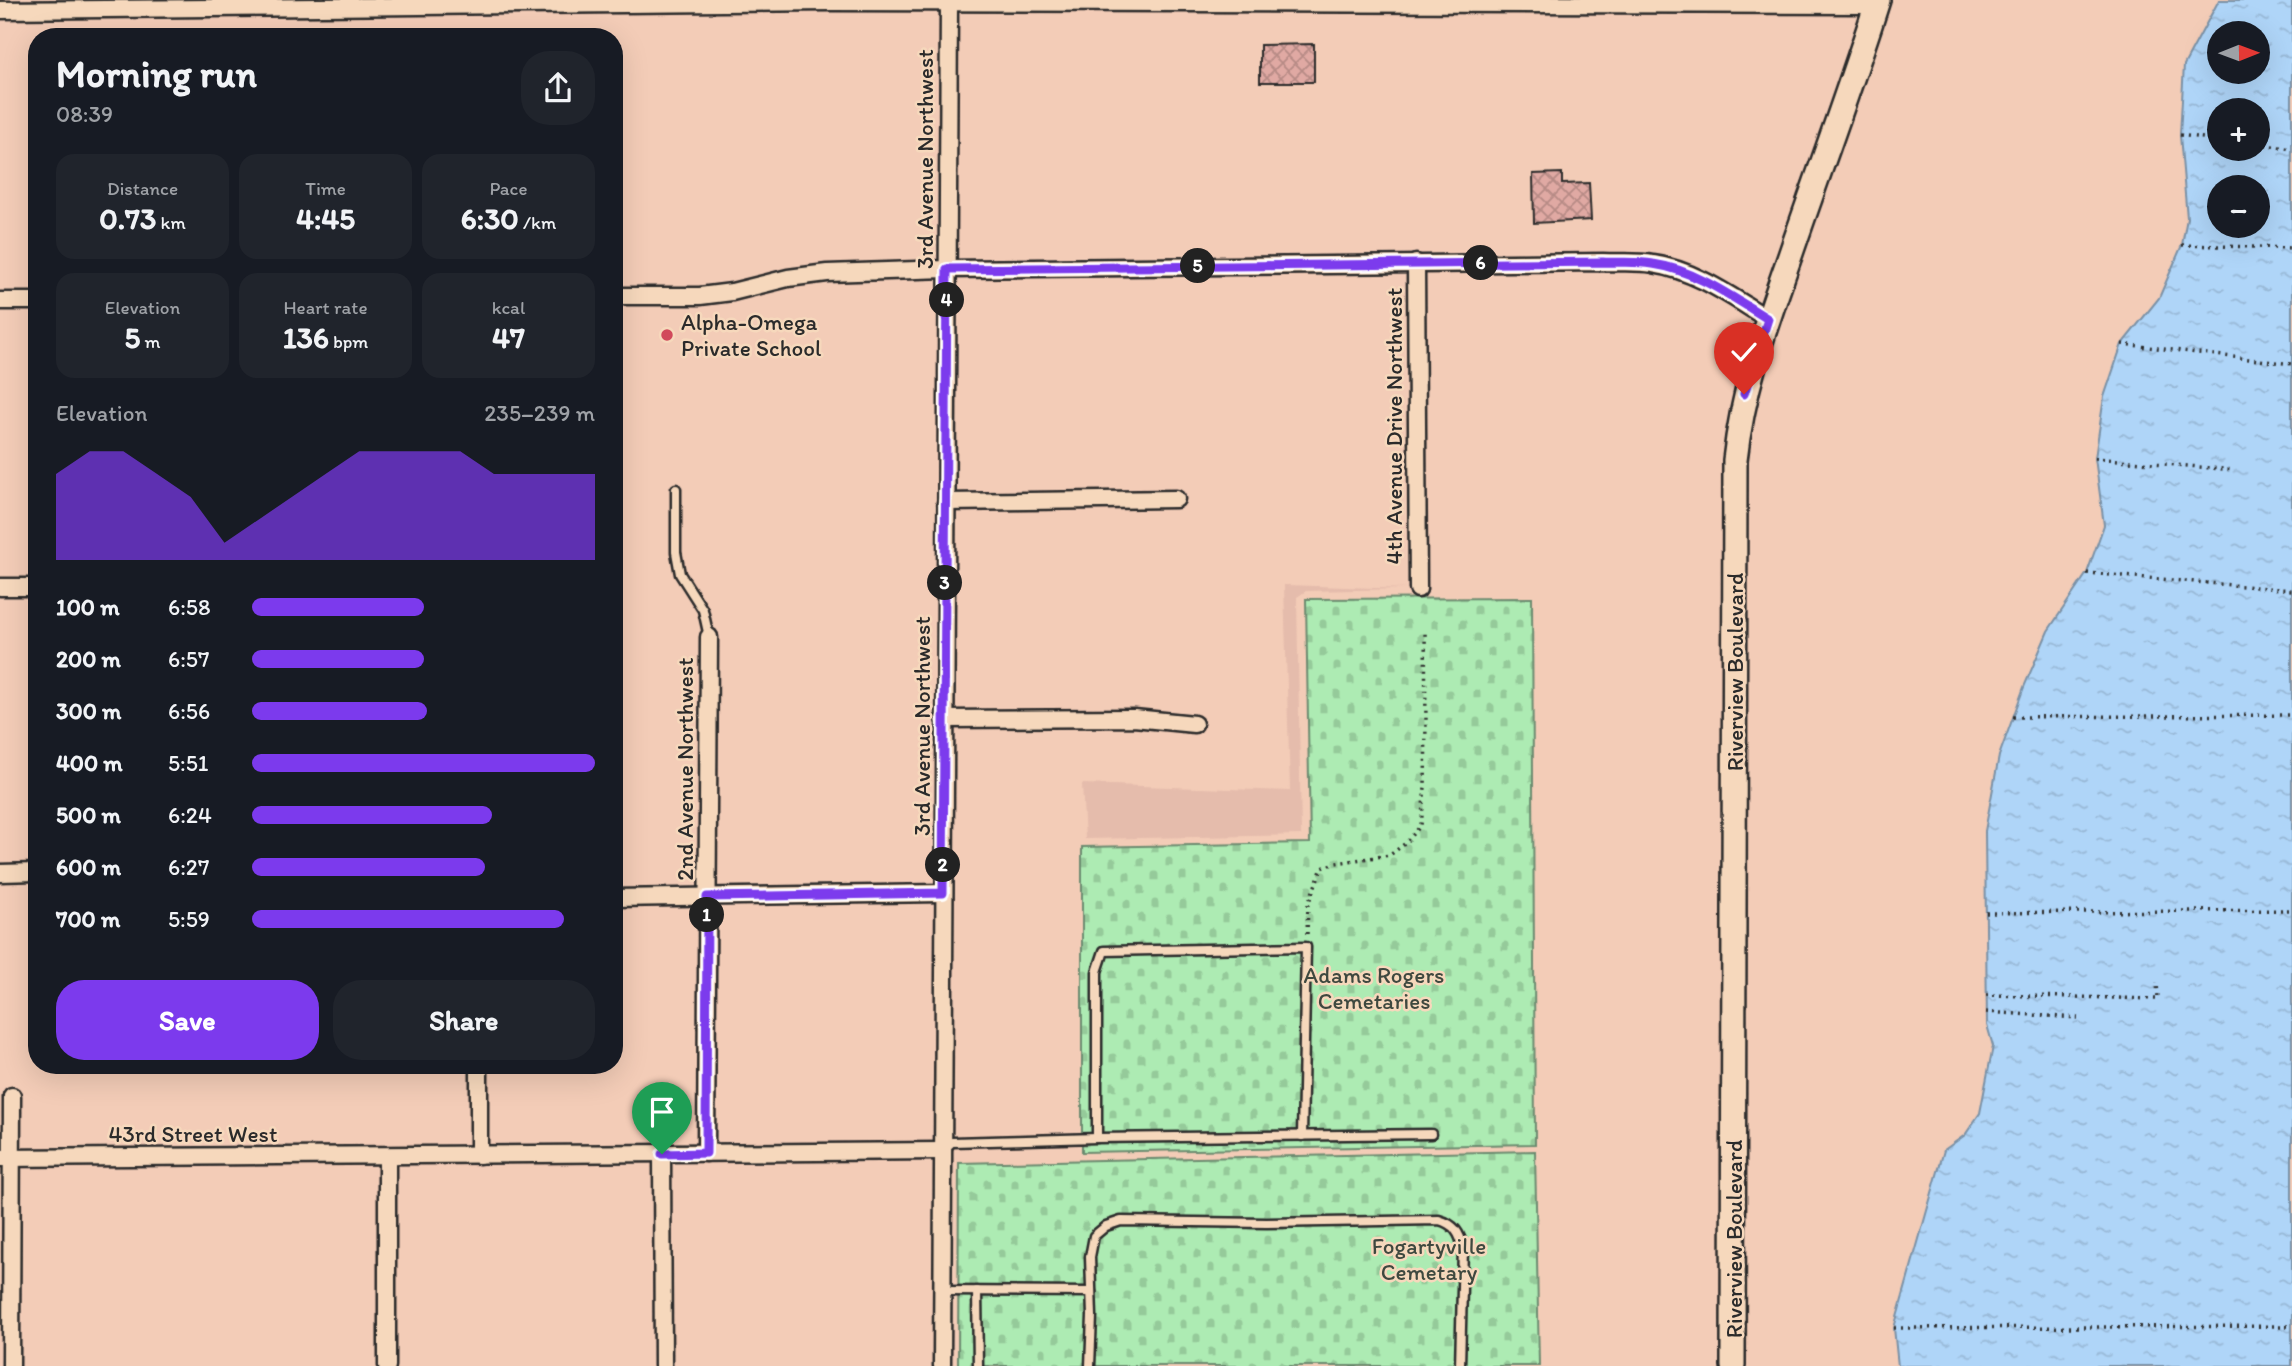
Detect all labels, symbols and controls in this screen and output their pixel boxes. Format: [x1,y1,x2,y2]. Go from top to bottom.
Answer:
north arrow [2207,21,2270,84]
map controls [2207,21,2270,238]
street label: 3rd Avenue Northwest [911,49,939,269]
text: Morning run [56,51,257,97]
button: share [521,51,595,125]
button: + [2207,98,2270,161]
text: 08:39 [56,100,113,128]
button: − [2207,175,2270,238]
text: Distance [107,177,178,200]
text: Time [305,177,346,200]
text: Pace [489,177,528,200]
text: 0.73 [99,200,156,237]
text: 4:45 [296,200,355,237]
text: 6:30 [461,200,519,237]
text: km [156,211,186,234]
text: /km [519,211,556,234]
pin: 6 [1464,246,1498,280]
pin: 5 [1180,248,1216,284]
text: 6 [1475,251,1486,274]
text: 5 [1193,254,1202,277]
pin: 4 [930,282,964,318]
street label: 4th Avenue Drive Northwest [1380,287,1408,564]
text: 4 [941,288,952,311]
text: Elevation [105,296,180,319]
text: Heart rate [283,296,368,319]
text: kcal [492,296,525,319]
place label: Alpha-Omega Private School [681,308,822,362]
text: 5 [124,319,140,356]
text: 136 [283,319,329,356]
text: 47 [492,319,525,356]
pin [1714,322,1774,394]
marker: Alpha-Omega Private School [659,327,675,343]
text: m [140,330,161,353]
text: bpm [329,330,368,353]
icon: check [1725,333,1763,371]
text: Elevation [56,399,147,427]
text: 235–239 m [484,399,595,427]
pin: 3 [928,566,962,600]
text: 3 [939,571,950,594]
street label: Riverview Boulevard [1721,573,1749,771]
text: 100 m [56,593,120,621]
text: 6:58 [168,593,210,621]
street label: 3rd Avenue Northwest [908,616,936,836]
text: 200 m [56,645,121,673]
text: 6:57 [168,645,209,673]
street label: 2nd Avenue Northwest [671,657,699,881]
text: 300 m [56,697,121,725]
text: 6:56 [168,697,210,725]
text: 400 m [56,749,123,777]
text: 5:51 [168,749,208,777]
text: 500 m [56,801,121,829]
text: 6:24 [168,801,212,829]
pin: 2 [926,848,960,882]
text: 600 m [56,853,121,881]
text: 6:27 [168,853,209,881]
text: 2 [938,853,948,876]
pin: 1 [690,898,724,932]
text: 1 [702,903,711,926]
text: 700 m [56,905,120,933]
text: 5:59 [168,905,210,933]
park label: Adams Rogers Cemetaries [1304,961,1444,1015]
button: Save [56,980,319,1060]
button: Share [333,980,595,1060]
pin [632,1082,692,1154]
icon: arrive [643,1093,681,1131]
street label: 43rd Street West [108,1120,278,1148]
street label: Riverview Boulevard [1720,1140,1748,1338]
park label: Fogartyville Cemetary [1372,1232,1486,1286]

